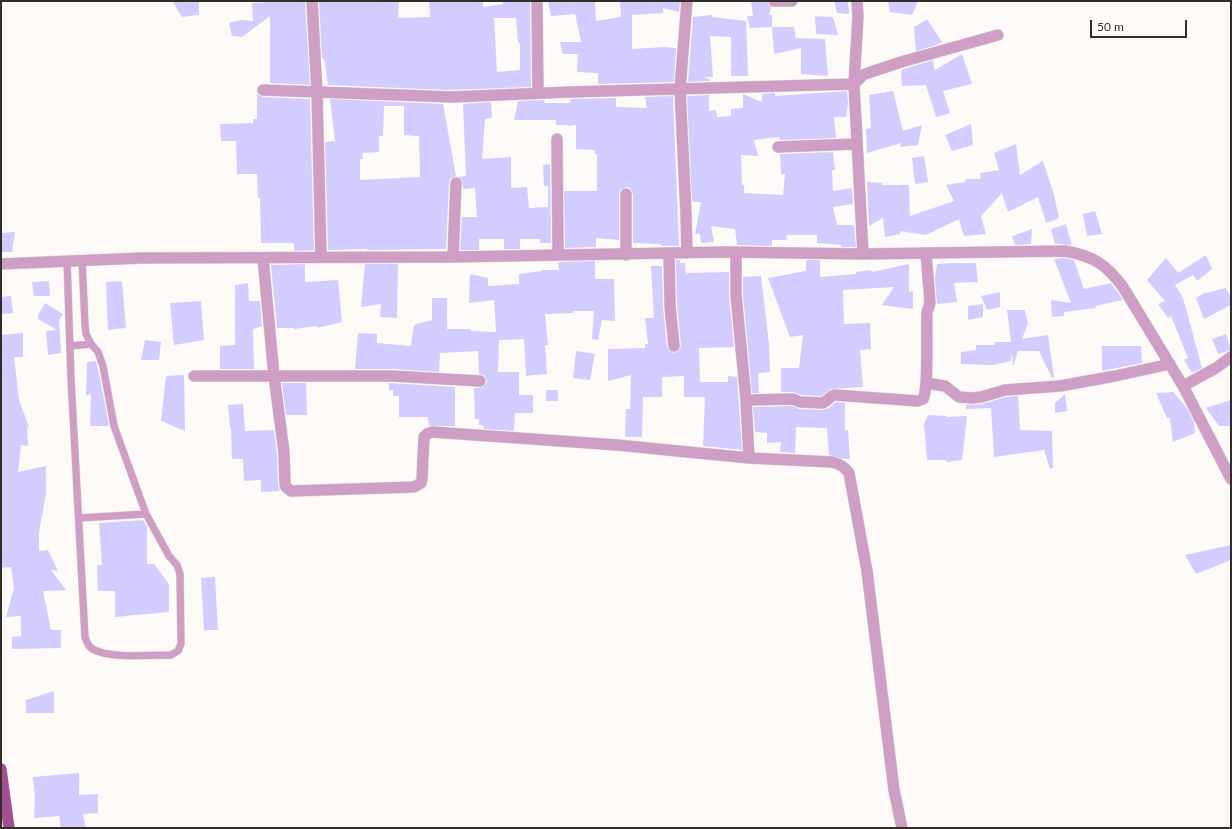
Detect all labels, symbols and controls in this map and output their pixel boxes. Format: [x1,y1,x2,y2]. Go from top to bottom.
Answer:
scale bar [1092,12,1189,38]
text: 50 m [1097,19,1124,34]

